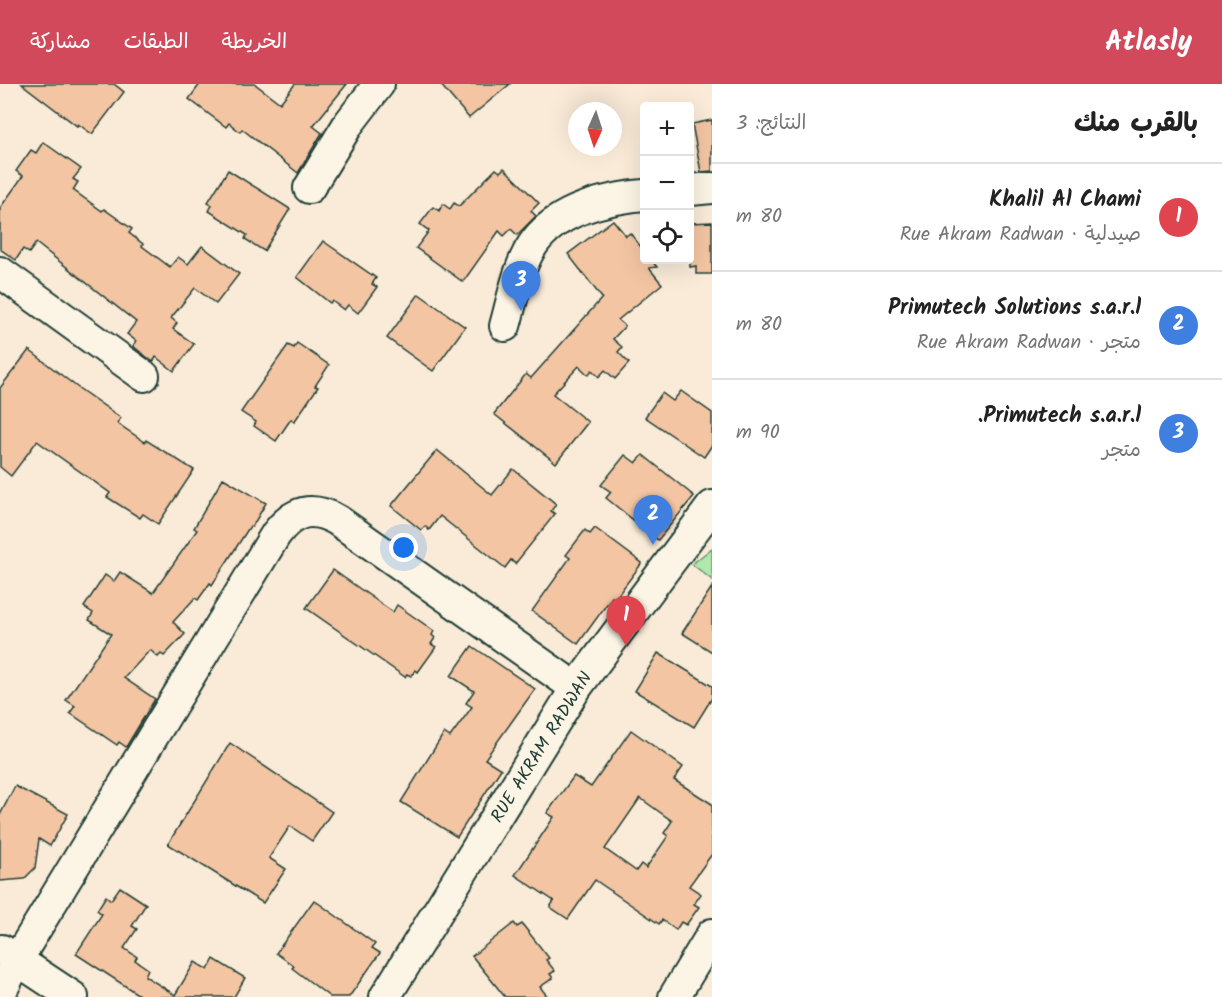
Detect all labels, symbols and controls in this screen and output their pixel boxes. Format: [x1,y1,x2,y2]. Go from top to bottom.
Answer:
text: Atlasly [1105,20,1192,65]
text: مشاركة [30,26,91,59]
text: الطبقات [124,26,189,59]
text: الخريطة [222,26,287,59]
north arrow [568,102,622,156]
map controls [640,102,694,264]
button: + [640,102,694,156]
text: بالقرب منك [1074,103,1198,145]
text: النتائج: 3 [736,108,807,140]
button: − [640,156,694,210]
text: Khalil Al Chami [989,183,1141,218]
text: 80 m [736,201,782,233]
text: 1 [1175,201,1182,233]
button: locate [640,210,694,264]
text: صيدلية · Rue Akram Radwan [900,219,1141,251]
pin: 3 [502,262,540,311]
text: Primutech Solutions s.a.r.l [888,291,1141,326]
text: 80 m [736,309,782,341]
text: 2 [1173,309,1184,341]
text: متجر · Rue Akram Radwan [917,327,1141,359]
text: Primutech s.a.r.l. [978,399,1141,434]
text: 90 m [736,417,780,449]
text: 3 [1173,417,1184,449]
text: متجر [1102,435,1141,467]
pin: 2 [634,496,672,545]
your location [389,533,418,562]
pin: 1 [606,596,646,646]
street label: RUE AKRAM RADWAN [484,666,601,829]

